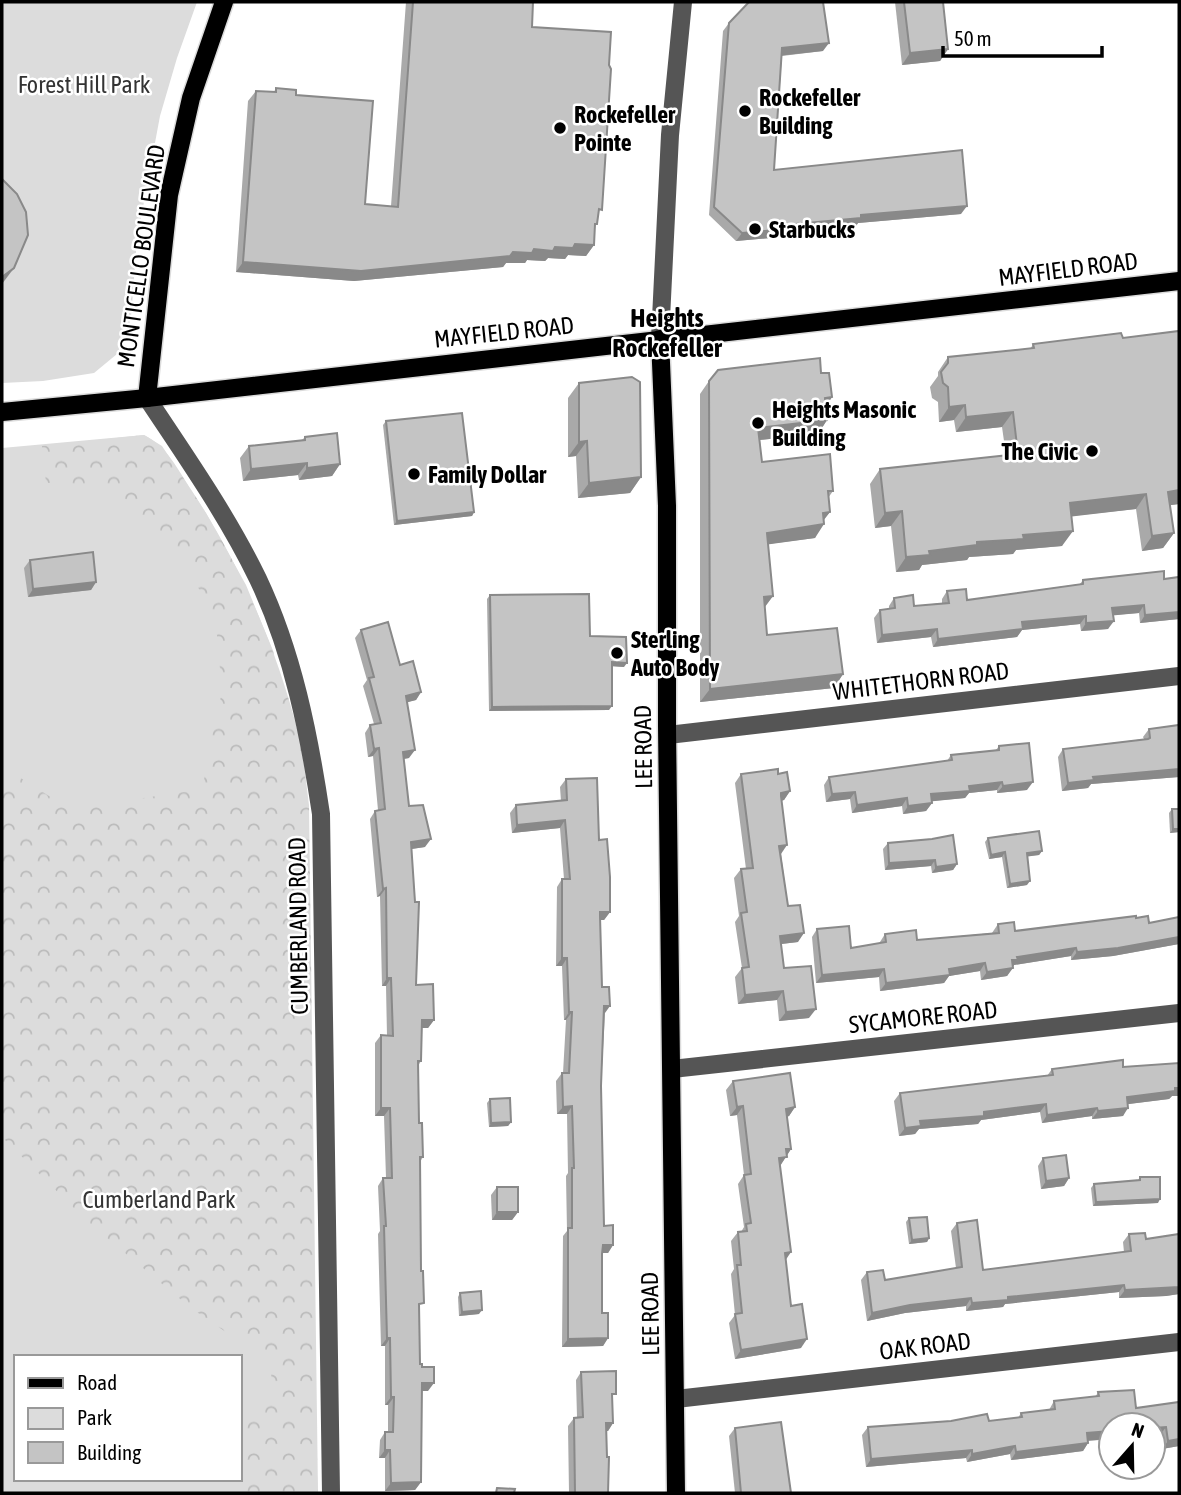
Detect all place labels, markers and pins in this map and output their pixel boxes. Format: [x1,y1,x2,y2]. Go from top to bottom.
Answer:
place label: Rockefeller Building [759,84,861,139]
place label: Rockefeller Pointe [574,101,676,156]
marker: Rockefeller Building [737,103,753,119]
marker: Rockefeller Pointe [552,120,568,136]
place label: Starbucks [769,216,856,243]
marker: Starbucks [747,221,763,237]
place label: Heights Masonic Building [772,396,916,451]
marker: Heights Masonic Building [750,415,766,431]
place label: The Civic [1002,438,1078,465]
marker: The Civic [1084,443,1100,459]
place label: Family Dollar [428,461,547,488]
marker: Family Dollar [406,466,422,482]
place label: Sterling Auto Body [630,626,720,681]
marker: Sterling Auto Body [609,645,625,661]

